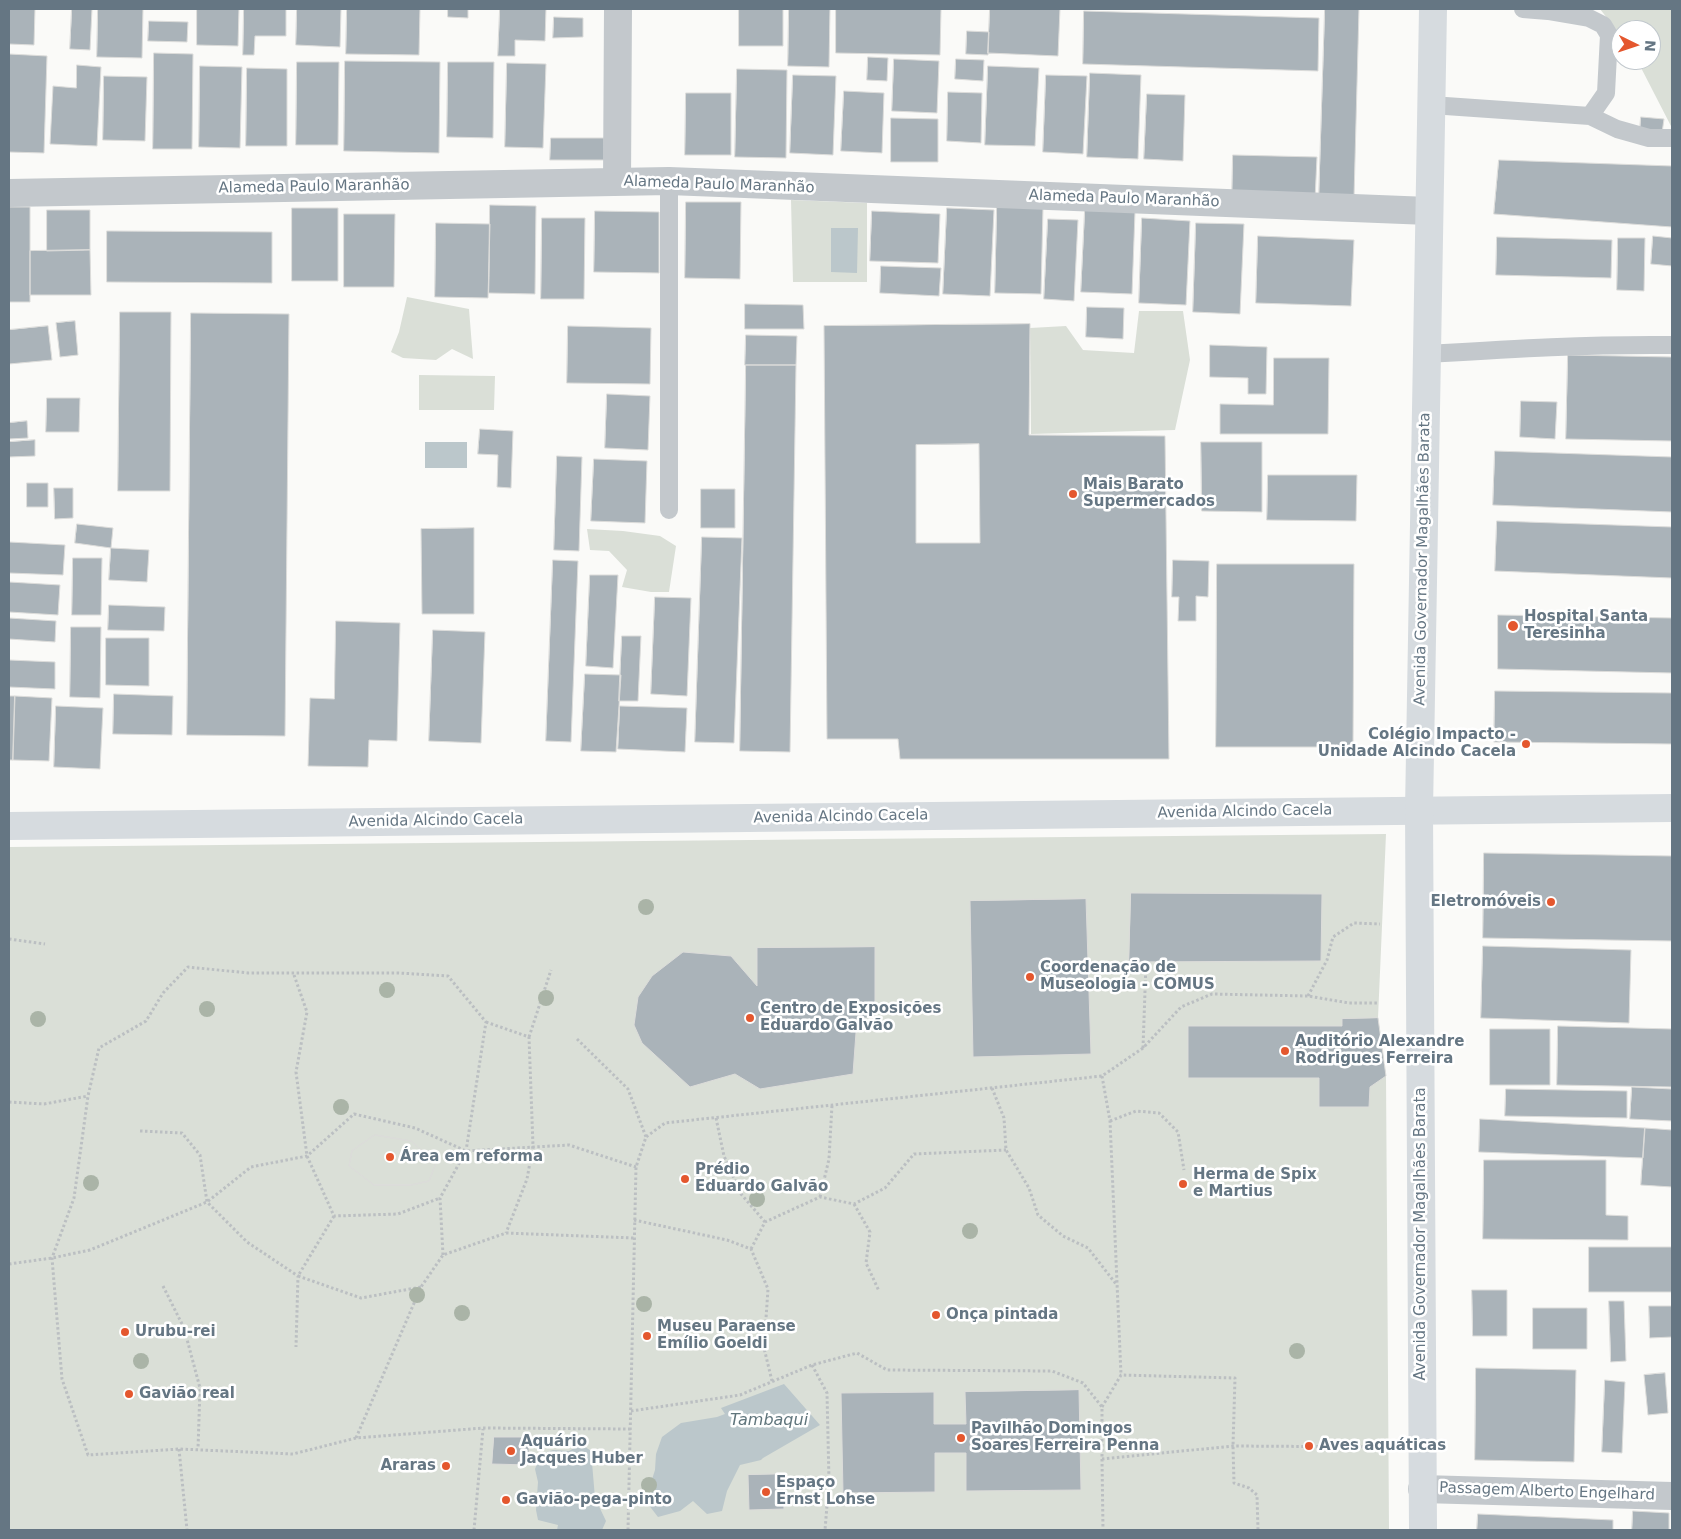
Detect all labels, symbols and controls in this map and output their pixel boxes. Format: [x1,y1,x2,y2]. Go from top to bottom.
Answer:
north arrow [1611,20,1661,70]
text: N [1642,40,1658,52]
street label: Alameda Paulo Maranhão [623,173,815,197]
street label: Alameda Paulo Maranhão [218,176,410,198]
street label: Alameda Paulo Maranhão [1028,187,1220,211]
street label: Avenida Governador Magalhães Barata [1411,412,1435,706]
place label: Mais Barato Supermercados [1083,476,1215,511]
marker: Mais Barato Supermercados [1067,488,1079,500]
place label: Hospital Santa Teresinha [1524,608,1648,643]
marker: Hospital Santa Teresinha [1506,619,1520,633]
place label: Colégio Impacto - Unidade Alcindo Cacela [1318,726,1516,761]
marker: Colégio Impacto - Unidade Alcindo Cacela [1520,738,1532,750]
street label: Avenida Alcindo Cacela [1157,801,1333,823]
street label: Avenida Alcindo Cacela [753,806,929,828]
street label: Avenida Alcindo Cacela [348,810,524,832]
place label: Eletromóveis [1431,893,1541,911]
marker: Eletromóveis [1545,896,1557,908]
place label: Coordenação de Museologia - COMUS [1040,959,1215,994]
marker: Coordenação de Museologia - COMUS [1024,971,1036,983]
place label: Centro de Exposições Eduardo Galvão [760,1000,941,1035]
marker: Centro de Exposições Eduardo Galvão [744,1012,756,1024]
place label: Auditório Alexandre Rodrigues Ferreira [1295,1033,1464,1068]
marker: Auditório Alexandre Rodrigues Ferreira [1279,1045,1291,1057]
street label: Avenida Governador Magalhães Barata [1412,1087,1430,1381]
place label: Área em reforma [400,1148,543,1166]
marker: Área em reforma [384,1151,396,1163]
place label: Prédio Eduardo Galvão [695,1161,828,1196]
place label: Herma de Spix e Martius [1193,1166,1317,1201]
marker: Prédio Eduardo Galvão [679,1173,691,1185]
marker: Herma de Spix e Martius [1177,1178,1189,1190]
place label: Onça pintada [946,1306,1058,1324]
marker: Onça pintada [930,1309,942,1321]
place label: Museu Paraense Emílio Goeldi [657,1318,796,1353]
place label: Urubu-rei [135,1323,216,1341]
marker: Urubu-rei [119,1326,131,1338]
marker: Museu Paraense Emílio Goeldi [641,1330,653,1342]
place label: Gavião real [139,1385,235,1403]
marker: Gavião real [123,1388,135,1400]
water label: Tambaqui [730,1411,808,1431]
place label: Pavilhão Domingos Soares Ferreira Penna [971,1420,1159,1455]
marker: Pavilhão Domingos Soares Ferreira Penna [955,1432,967,1444]
place label: Aquário Jacques Huber [521,1433,643,1468]
place label: Aves aquáticas [1319,1437,1446,1455]
marker: Aves aquáticas [1303,1440,1315,1452]
marker: Aquário Jacques Huber [505,1445,517,1457]
place label: Araras [380,1457,436,1475]
marker: Araras [440,1460,452,1472]
place label: Espaço Ernst Lohse [776,1474,875,1509]
street label: Passagem Alberto Engelhard [1439,1479,1655,1505]
marker: Espaço Ernst Lohse [760,1486,772,1498]
place label: Gavião-pega-pinto [516,1491,672,1509]
marker: Gavião-pega-pinto [500,1494,512,1506]

